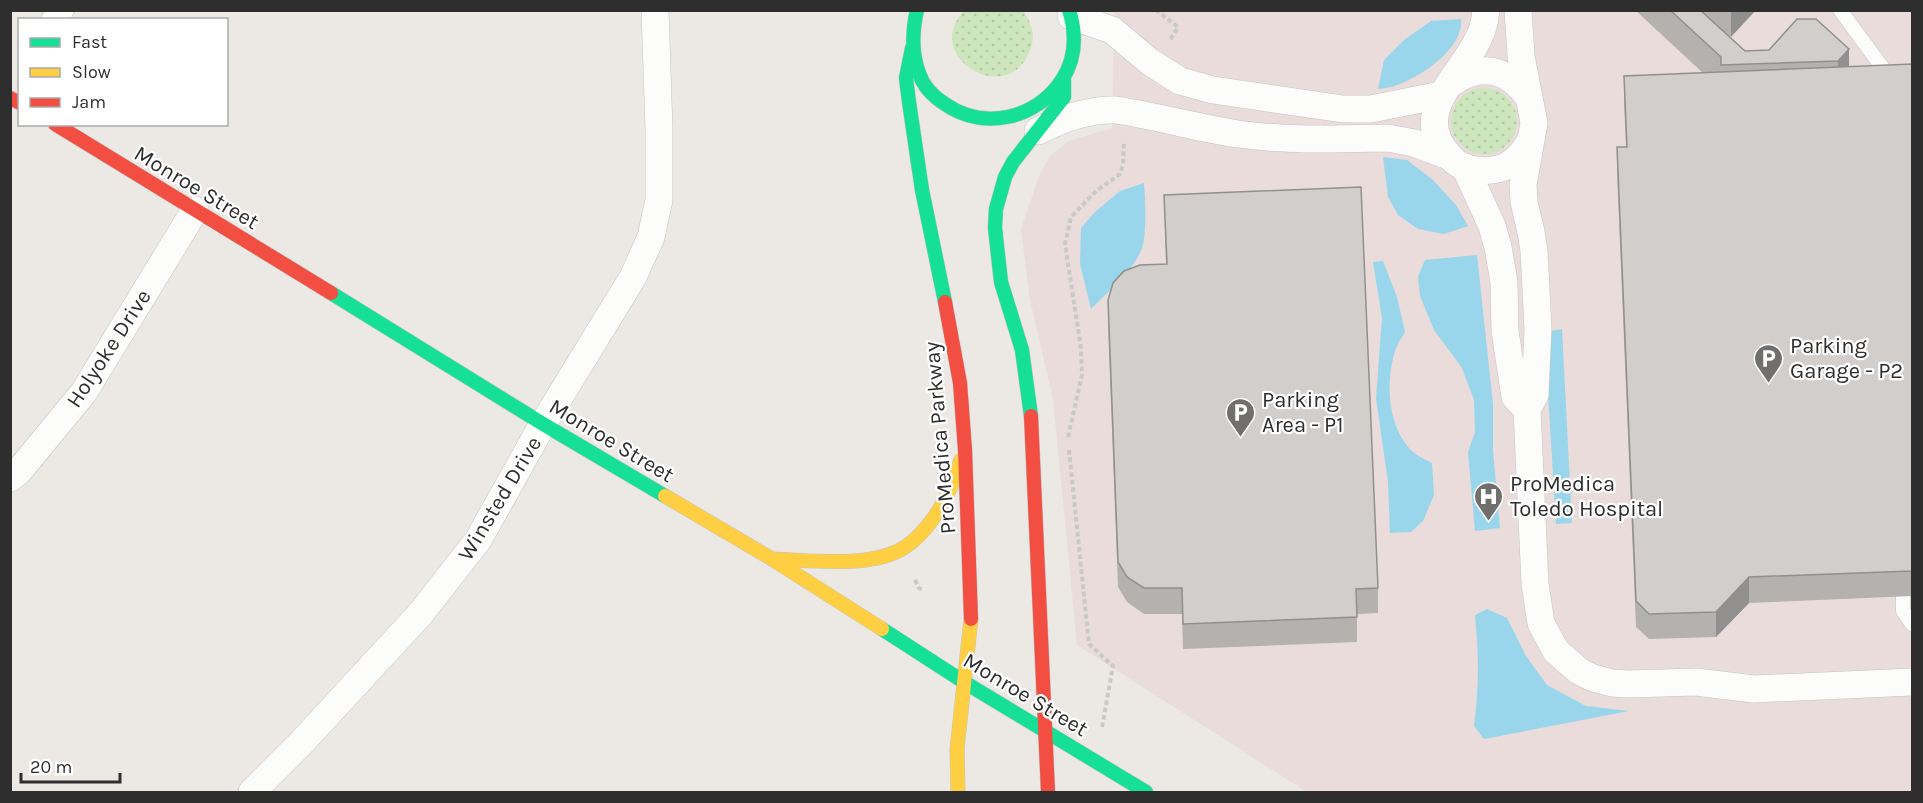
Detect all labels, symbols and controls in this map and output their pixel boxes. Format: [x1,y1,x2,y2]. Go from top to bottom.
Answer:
legend [18,18,228,126]
text: Fast [72,31,107,53]
text: Slow [72,61,111,83]
text: Jam [72,91,106,113]
street label: Monroe Street [129,140,264,235]
street label: Holyoke Drive [61,285,157,412]
place label: Parking Garage - P2 [1790,333,1903,384]
street label: ProMedica Parkway [919,340,961,535]
parking icon: Parking Garage - P2 [1753,342,1785,384]
place label: Parking Area - P1 [1262,387,1344,438]
street label: Monroe Street [544,393,679,488]
parking icon: Parking Area - P1 [1225,396,1257,438]
street label: Winsted Drive [453,432,547,565]
place label: ProMedica Toledo Hospital [1510,471,1663,522]
hospital icon: ProMedica Toledo Hospital [1473,480,1505,522]
street label: Monroe Street [958,647,1093,742]
scale bar [21,746,120,784]
text: 20 m [30,756,72,778]

